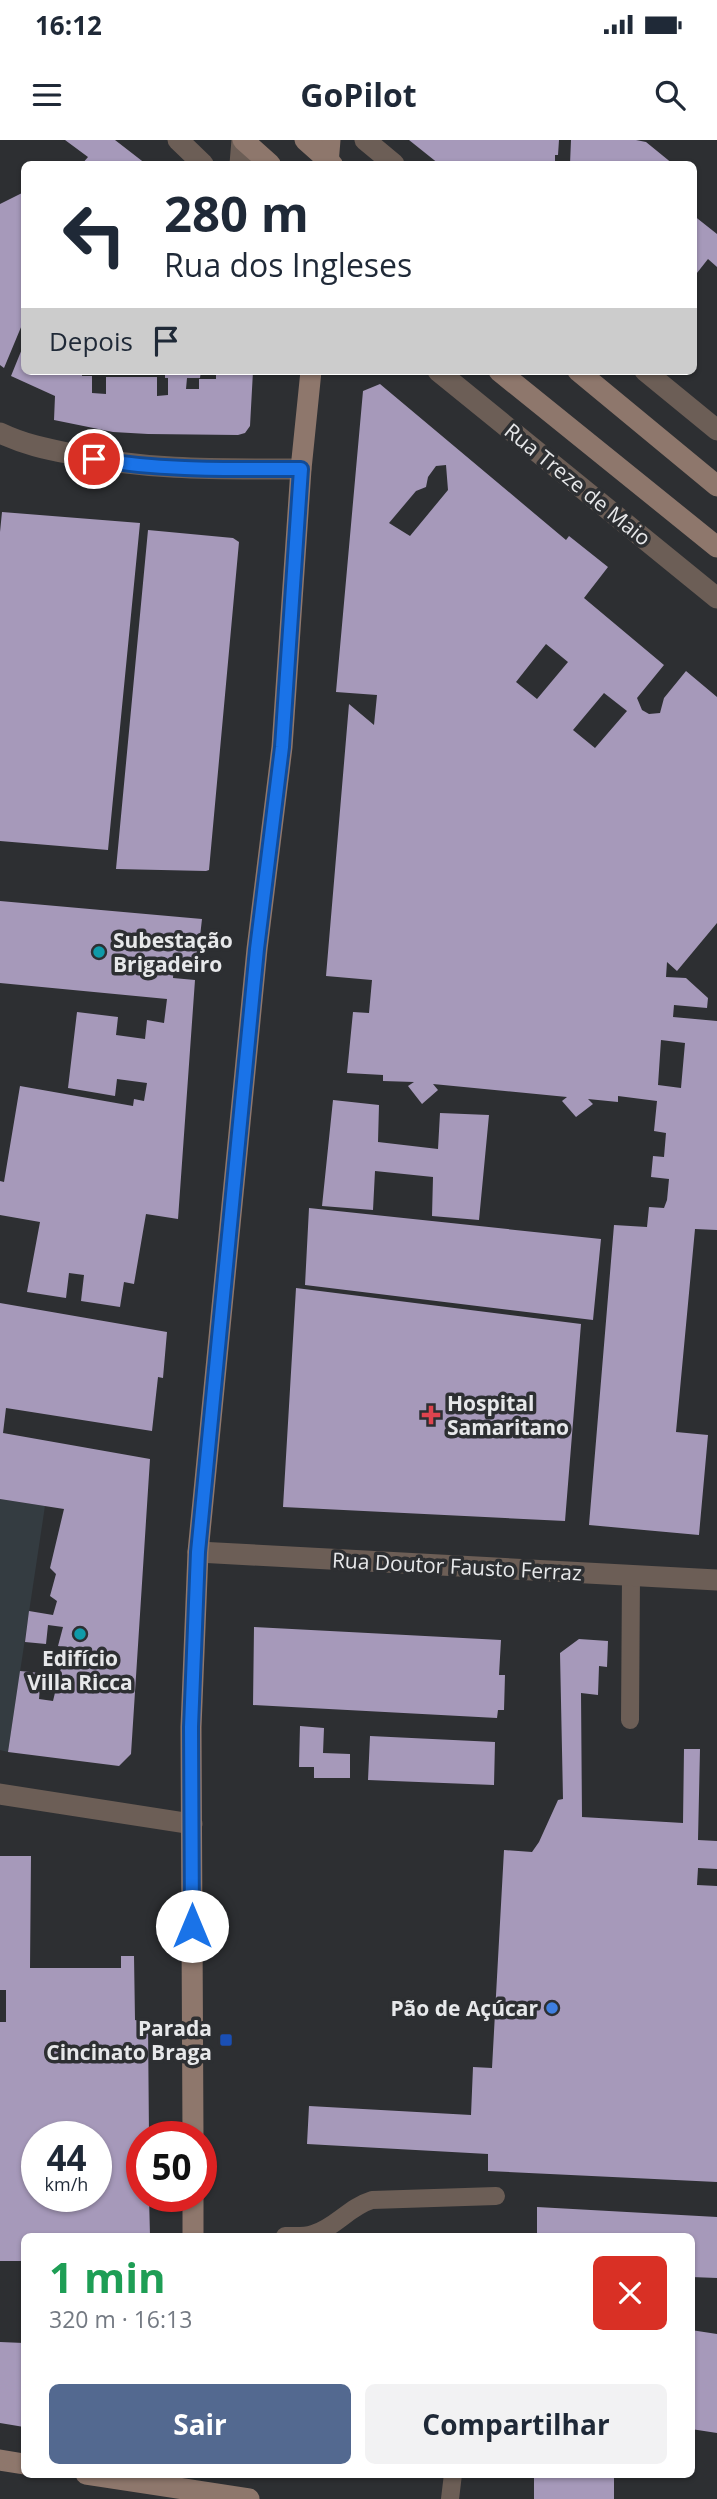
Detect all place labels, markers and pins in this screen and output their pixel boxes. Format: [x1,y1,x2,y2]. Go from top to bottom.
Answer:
pin [64,429,124,489]
place label: Subestação Brigadeiro [113,926,233,978]
marker: Subestação Brigadeiro [91,944,107,960]
place label: Hospital Samaritano [447,1389,569,1441]
marker: Hospital Samaritano [421,1405,441,1425]
marker: Edifício Villa Ricca [72,1626,88,1642]
place label: Edifício Villa Ricca [27,1644,133,1696]
place label: Pão de Açúcar [390,1994,538,2022]
marker: Pão de Açúcar [544,2000,560,2016]
place label: Parada Cincinato Braga [46,2014,212,2066]
marker: Parada Cincinato Braga [218,2032,234,2048]

